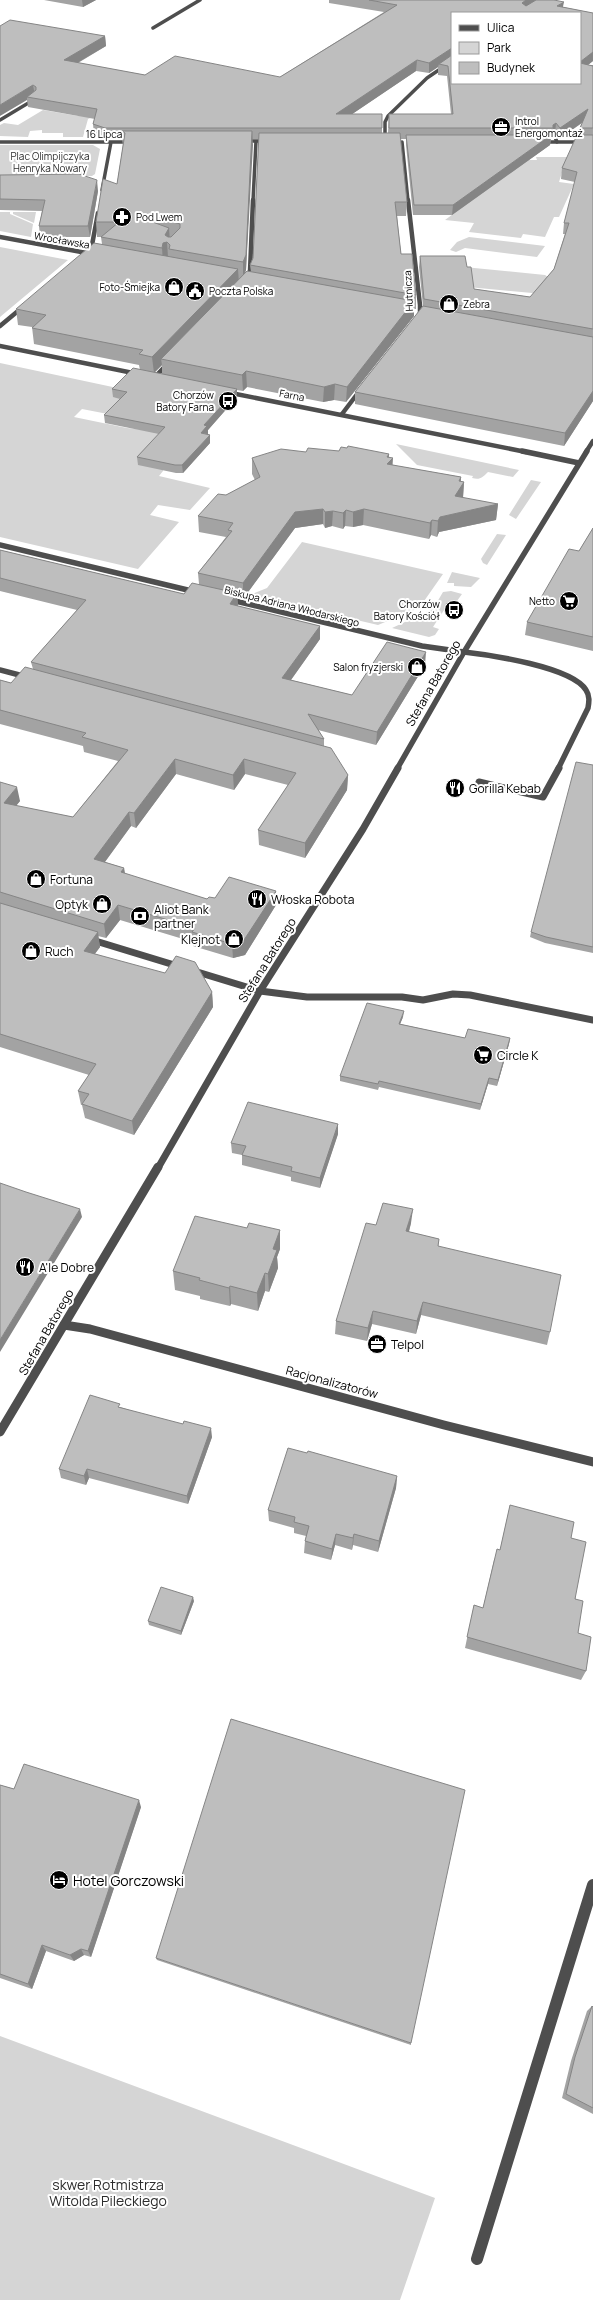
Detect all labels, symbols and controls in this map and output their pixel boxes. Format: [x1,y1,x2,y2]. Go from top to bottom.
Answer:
legend [451,12,581,84]
text: Ulica [487,19,514,36]
text: Park [487,39,512,56]
text: Budynek [487,59,536,76]
place label: Introl Energomontaż [515,114,583,140]
office icon: Introl Energomontaż [490,116,512,138]
street label: 16 Lipca [86,127,122,141]
park label: Plac Olimpijczyka Henryka Nowary [10,149,90,175]
pharmacy icon: Pod Lwem [111,206,133,228]
place label: Pod Lwem [136,210,182,224]
street label: Wrocławska [33,228,91,252]
street label: Hutnicza [400,270,416,312]
shop icon: Foto-Śmiejka [163,276,185,298]
place label: Foto-Śmiejka [99,280,160,294]
public building icon: Poczta Polska [184,280,206,302]
place label: Poczta Polska [209,284,273,298]
shop icon: Zebra [438,293,460,315]
place label: Zebra [463,297,490,311]
street label: Farna [278,386,306,404]
place label: Chorzów Batory Farna [156,388,214,414]
bus stop icon: Chorzów Batory Farna [217,390,239,412]
street label: Biskupa Adriana Włodarskiego [223,582,361,630]
supermarket icon: Netto [558,590,580,612]
place label: Netto [529,594,555,608]
place label: Chorzów Batory Kościół [374,597,440,623]
bus stop icon: Chorzów Batory Kościół [443,599,465,621]
street label: Stefana Batorego [401,637,465,729]
shop icon: Salon fryzjerski [406,656,428,678]
place label: Salon fryzjerski [333,660,403,674]
restaurant icon: Gorilla Kebab [444,777,466,799]
place label: Gorilla Kebab [469,780,541,797]
shop icon: Fortuna [25,868,47,890]
place label: Fortuna [50,871,93,888]
restaurant icon: Włoska Robota [246,888,268,910]
place label: Włoska Robota [271,891,354,908]
shop icon: Optyk [91,893,113,915]
place label: Optyk [55,896,89,913]
place label: Aliot Bank partner [154,901,210,932]
bank icon: Aliot Bank partner [129,905,151,927]
street label: Stefana Batorego [234,914,300,1006]
shop icon: Klejnot [223,928,245,950]
place label: Klejnot [181,931,220,948]
shop icon: Ruch [20,940,42,962]
place label: Ruch [45,943,73,960]
supermarket icon: Circle K [472,1044,494,1066]
place label: Circle K [497,1047,539,1064]
restaurant icon: A'le Dobre [14,1256,36,1278]
place label: A'le Dobre [39,1259,94,1276]
street label: Stefana Batorego [14,1286,78,1378]
office icon: Telpol [366,1333,388,1355]
place label: Telpol [391,1336,424,1353]
street label: Racjonalizatorów [284,1361,380,1403]
hotel icon: Hotel Gorczowski [48,1869,70,1891]
place label: Hotel Gorczowski [73,1871,184,1890]
park label: skwer Rotmistrza Witolda Pileckiego [49,2175,167,2210]

